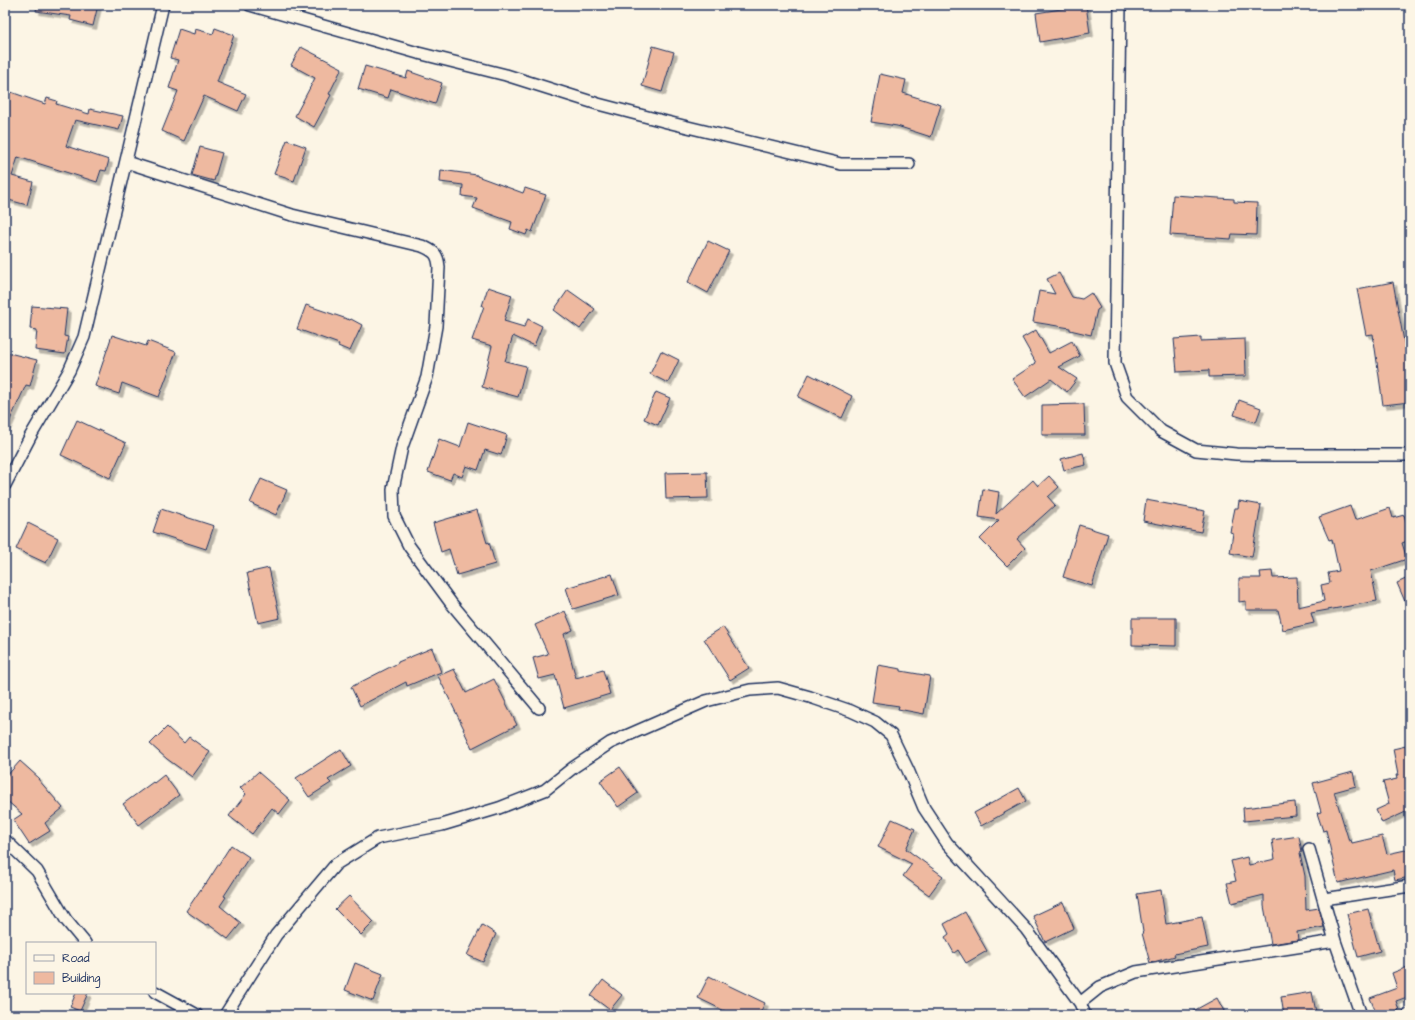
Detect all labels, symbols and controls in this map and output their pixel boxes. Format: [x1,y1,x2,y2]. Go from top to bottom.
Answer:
legend [26,942,156,994]
text: Road [62,950,90,967]
text: Building [62,970,100,988]

